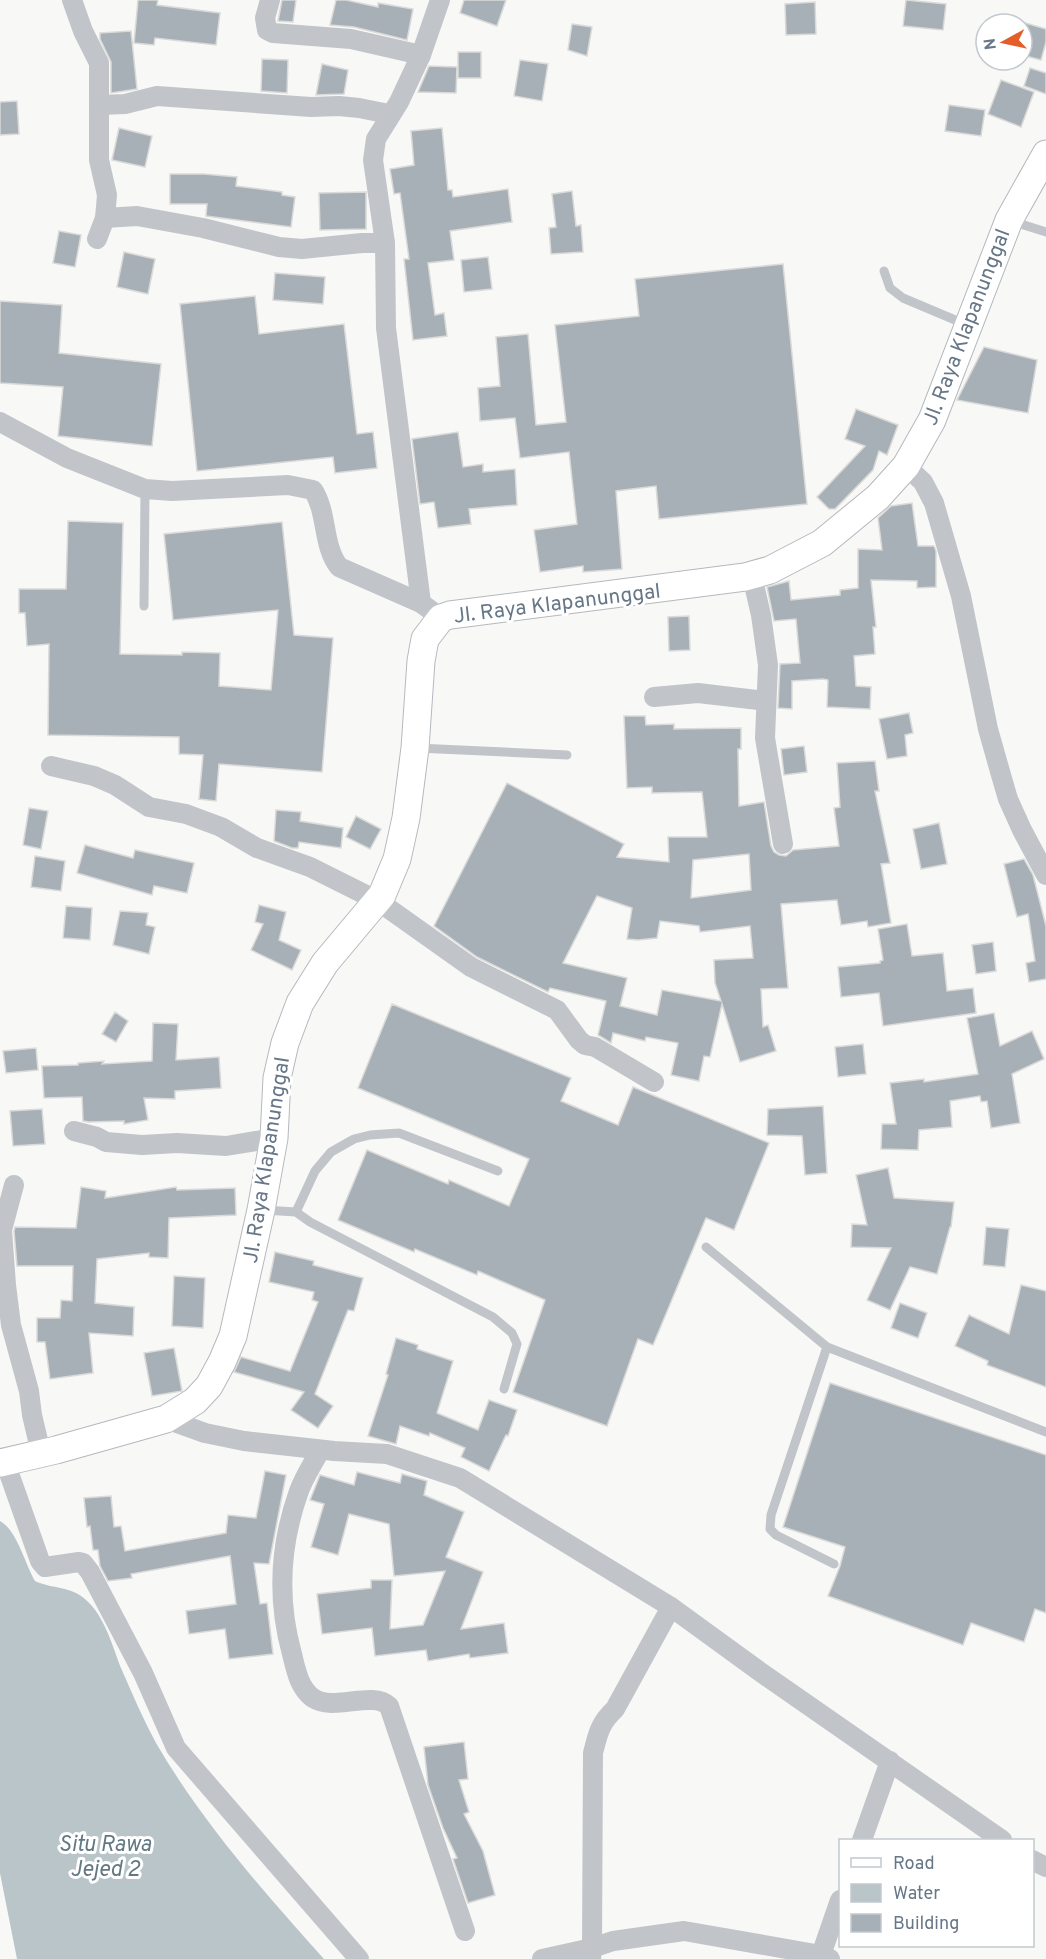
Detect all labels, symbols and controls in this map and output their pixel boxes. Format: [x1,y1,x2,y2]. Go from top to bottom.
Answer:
north arrow [974,12,1034,72]
text: N [980,37,1002,51]
street label: Jl. Raya Klapanunggal [917,225,1017,430]
street label: Jl. Raya Klapanunggal [452,578,662,631]
street label: Jl. Raya Klapanunggal [238,1055,297,1265]
water label: Situ Rawa Jejed 2 [59,1832,152,1884]
legend [839,1839,1034,1947]
text: Road [893,1853,935,1876]
text: Water [893,1883,940,1906]
text: Building [893,1913,959,1936]

